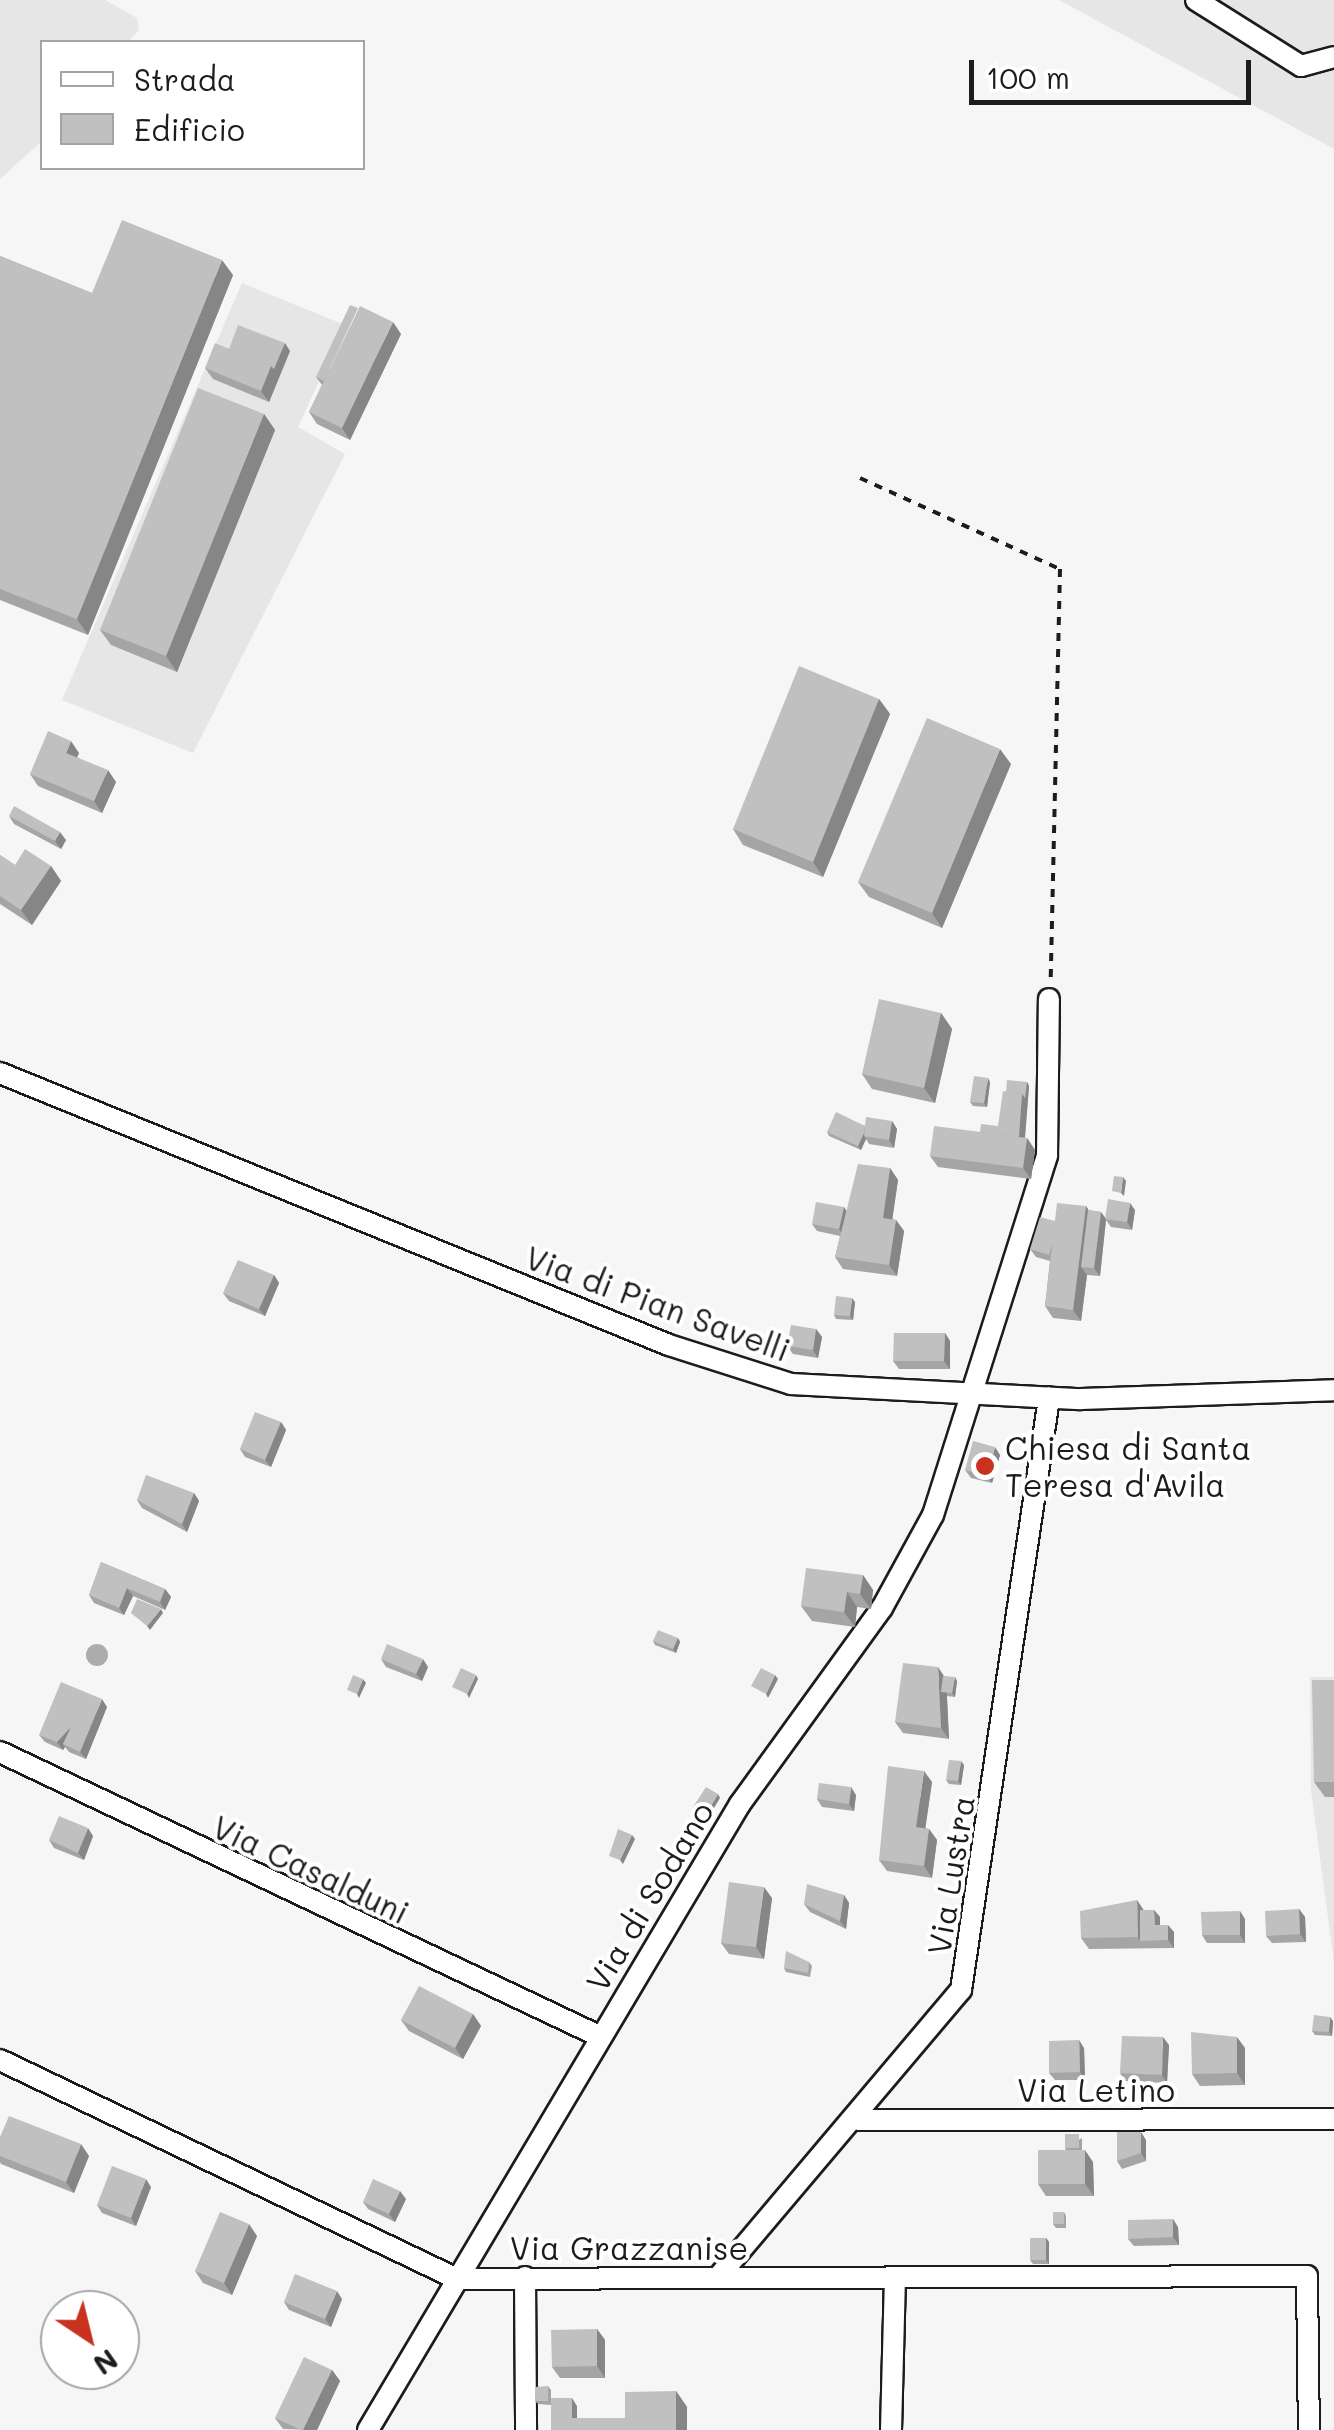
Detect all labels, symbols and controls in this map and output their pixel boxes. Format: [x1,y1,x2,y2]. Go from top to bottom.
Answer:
legend [40,40,365,170]
scale bar [974,40,1256,102]
text: 100 m [986,57,1070,97]
text: Strada [134,59,236,99]
text: Edificio [134,109,245,149]
street label: Via di Pian Savelli [521,1237,795,1369]
place label: Chiesa di Santa Teresa d'Avila [1005,1429,1251,1504]
marker: Chiesa di Santa Teresa d'Avila [974,1455,996,1477]
street label: Via Lustra [918,1793,982,1957]
street label: Via di Sodano [577,1794,721,1998]
street label: Via Casalduni [207,1807,415,1931]
street label: Via Letino [1017,2070,1175,2108]
street label: Via Grazzanise [510,2228,748,2266]
north arrow [40,2290,140,2390]
text: N [87,2342,125,2384]

